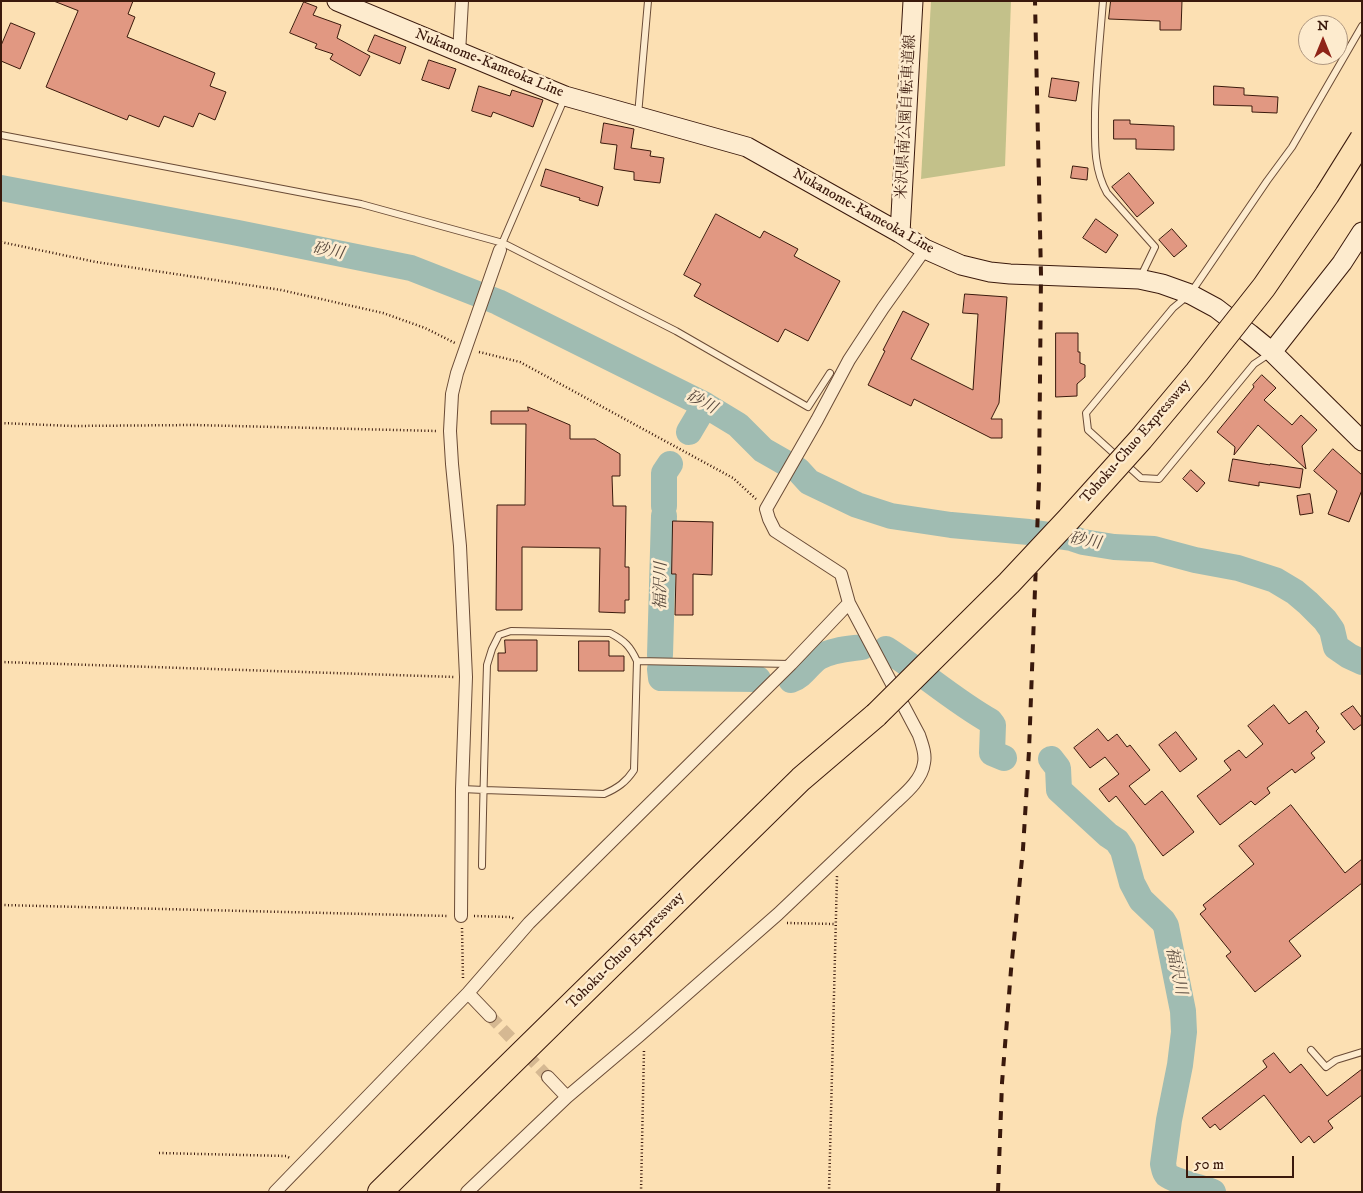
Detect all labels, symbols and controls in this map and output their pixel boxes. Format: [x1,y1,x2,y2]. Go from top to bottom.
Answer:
north arrow [1298,15,1348,65]
text: N [1317,17,1329,35]
street label: Nukanome-Kameoka Line [412,26,566,102]
street label: 米沢県南公園自転車道線 [894,34,920,200]
street label: Nukanome-Kameoka Line [789,166,937,258]
water label: 砂川 [310,240,346,264]
street label: Tohoku-Chuo Expressway [1077,376,1195,508]
water label: 砂川 [682,387,720,419]
water label: 砂川 [1068,530,1102,554]
water label: 福沢川 [652,562,672,610]
street label: Tohoku-Chuo Expressway [564,889,688,1013]
water label: 福沢川 [1161,946,1189,996]
scale bar [1188,1146,1296,1178]
text: 50 m [1194,1155,1224,1174]

